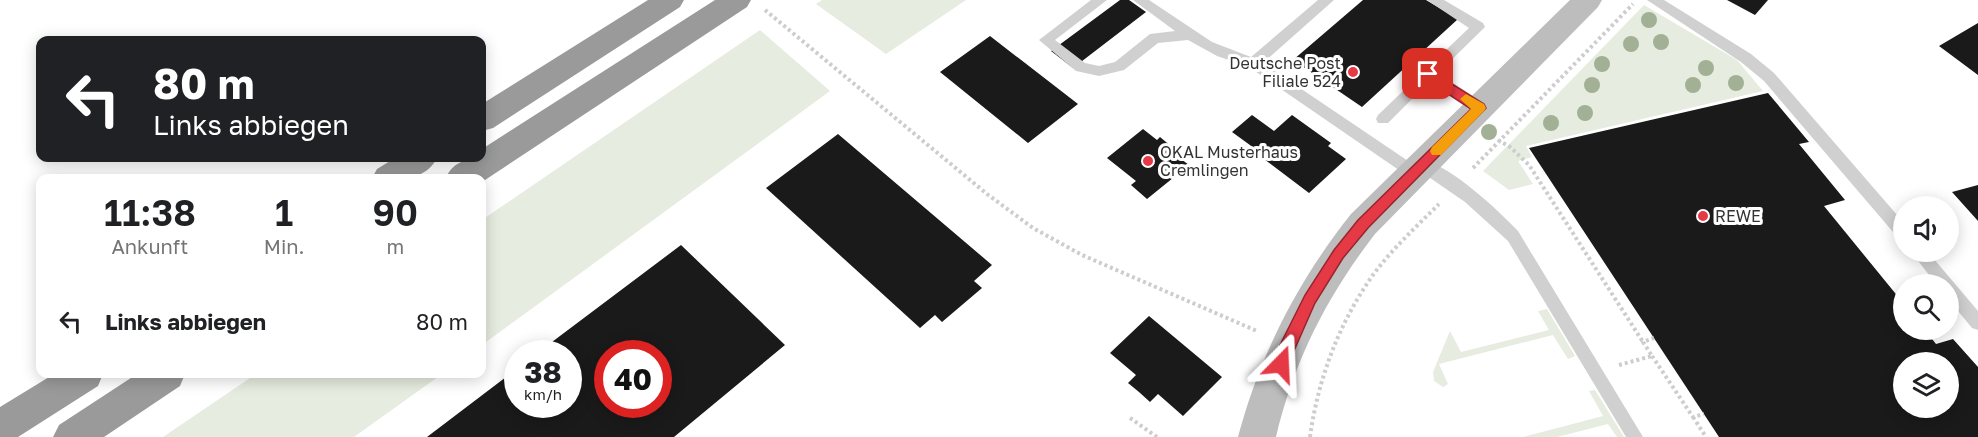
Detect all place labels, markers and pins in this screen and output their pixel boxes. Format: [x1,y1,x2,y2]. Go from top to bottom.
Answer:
pin [1402,48,1453,99]
place label: Deutsche Post Filiale 524 [1229,53,1341,91]
marker: Deutsche Post Filiale 524 [1346,65,1360,79]
place label: OKAL Musterhaus Cremlingen [1160,142,1298,180]
marker: OKAL Musterhaus Cremlingen [1141,154,1155,168]
place label: REWE [1715,206,1761,226]
marker: REWE [1696,209,1710,223]

